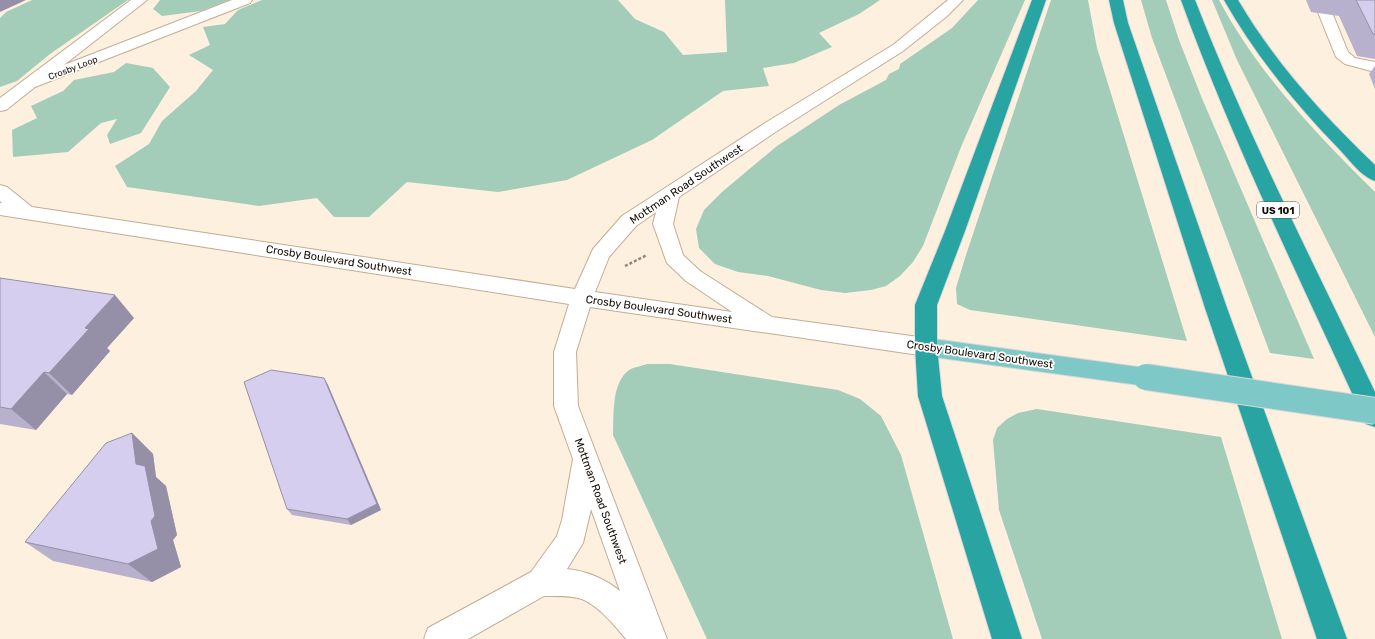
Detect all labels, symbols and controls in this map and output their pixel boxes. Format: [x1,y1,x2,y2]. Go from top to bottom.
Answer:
street label: Crosby Loop [47,54,99,82]
street label: Mottman Road Southwest [628,141,746,227]
road number: US 101 [1257,202,1299,218]
street label: Crosby Boulevard Southwest [265,243,414,279]
street label: Crosby Boulevard Southwest [585,293,734,326]
street label: Crosby Boulevard Southwest [906,338,1055,371]
street label: Mottman Road Southwest [572,436,630,567]

